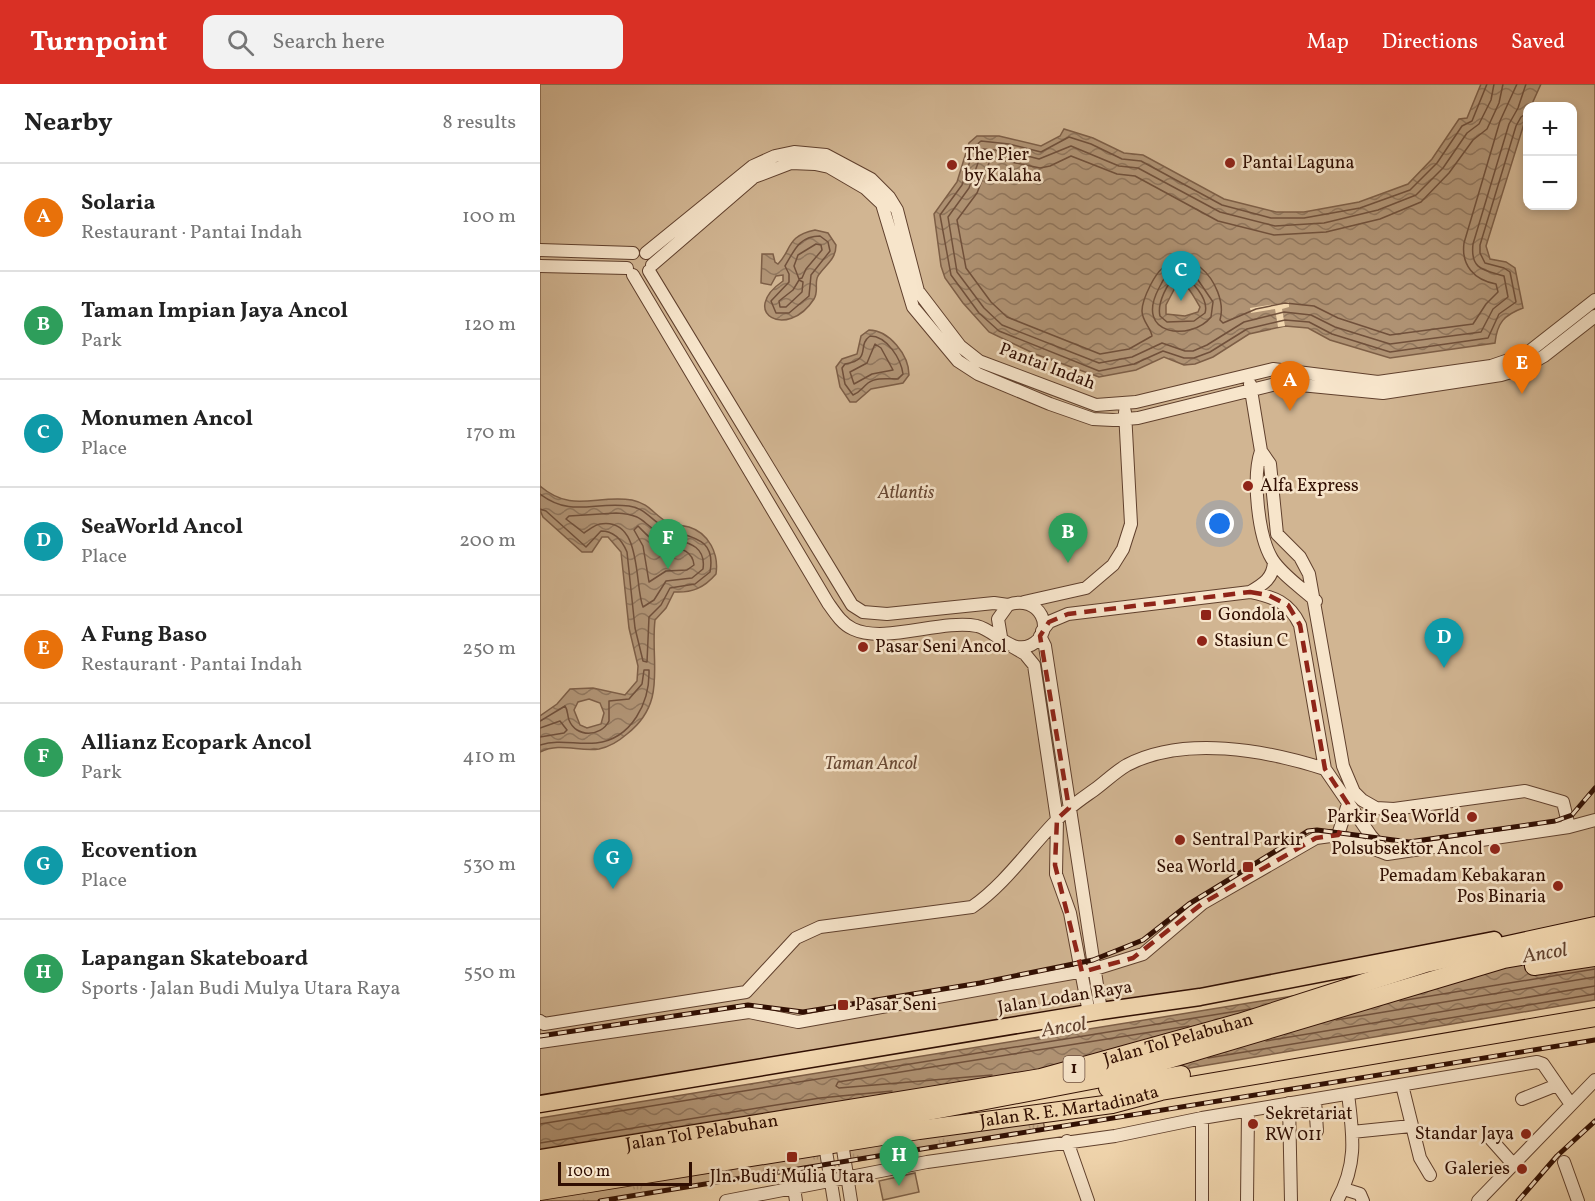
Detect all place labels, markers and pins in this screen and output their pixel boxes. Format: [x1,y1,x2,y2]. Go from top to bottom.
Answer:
place label: The Pier by Kalaha [964,143,1042,189]
place label: Pantai Laguna [1242,151,1355,176]
marker: Pantai Laguna [1223,156,1237,170]
marker: The Pier by Kalaha [945,158,959,172]
pin: C [1162,252,1200,301]
pin: E [1502,344,1542,394]
pin: A [1270,362,1310,411]
place label: Alfa Express [1260,474,1359,499]
marker: Alfa Express [1241,479,1255,493]
pin: B [1048,514,1088,563]
pin: F [648,520,688,569]
place label: Gondola [1218,603,1285,628]
marker: Gondola [1199,608,1213,622]
pin: D [1424,618,1464,668]
place label: Stasiun C [1214,629,1289,654]
marker: Stasiun C [1195,634,1209,648]
place label: Pasar Seni Ancol [875,635,1007,660]
marker: Pasar Seni Ancol [856,640,870,654]
place label: Parkir Sea World [1327,805,1460,830]
marker: Parkir Sea World [1465,810,1479,824]
place label: Sentral Parkir [1192,828,1303,853]
marker: Sentral Parkir [1173,833,1187,847]
place label: Polsubsektor Ancol [1331,837,1483,862]
pin: G [594,840,632,889]
marker: Polsubsektor Ancol [1488,842,1502,856]
place label: Sea World [1156,855,1236,880]
marker: Sea World [1241,860,1255,874]
place label: Pemadam Kebakaran Pos Binaria [1379,864,1546,910]
marker: Pemadam Kebakaran Pos Binaria [1551,879,1565,893]
place label: Pasar Seni [855,993,937,1018]
marker: Pasar Seni [836,998,850,1012]
place label: Sekretariat RW 011 [1265,1102,1353,1148]
marker: Sekretariat RW 011 [1246,1117,1260,1131]
place label: Standar Jaya [1415,1122,1514,1147]
marker: Standar Jaya [1519,1127,1533,1141]
pin: H [880,1136,918,1186]
marker: Jln. Budi Mulia Utara [785,1150,799,1164]
place label: Galeries [1445,1157,1510,1182]
marker: Galeries [1515,1162,1529,1176]
place label: Jln. Budi Mulia Utara [710,1165,874,1190]

